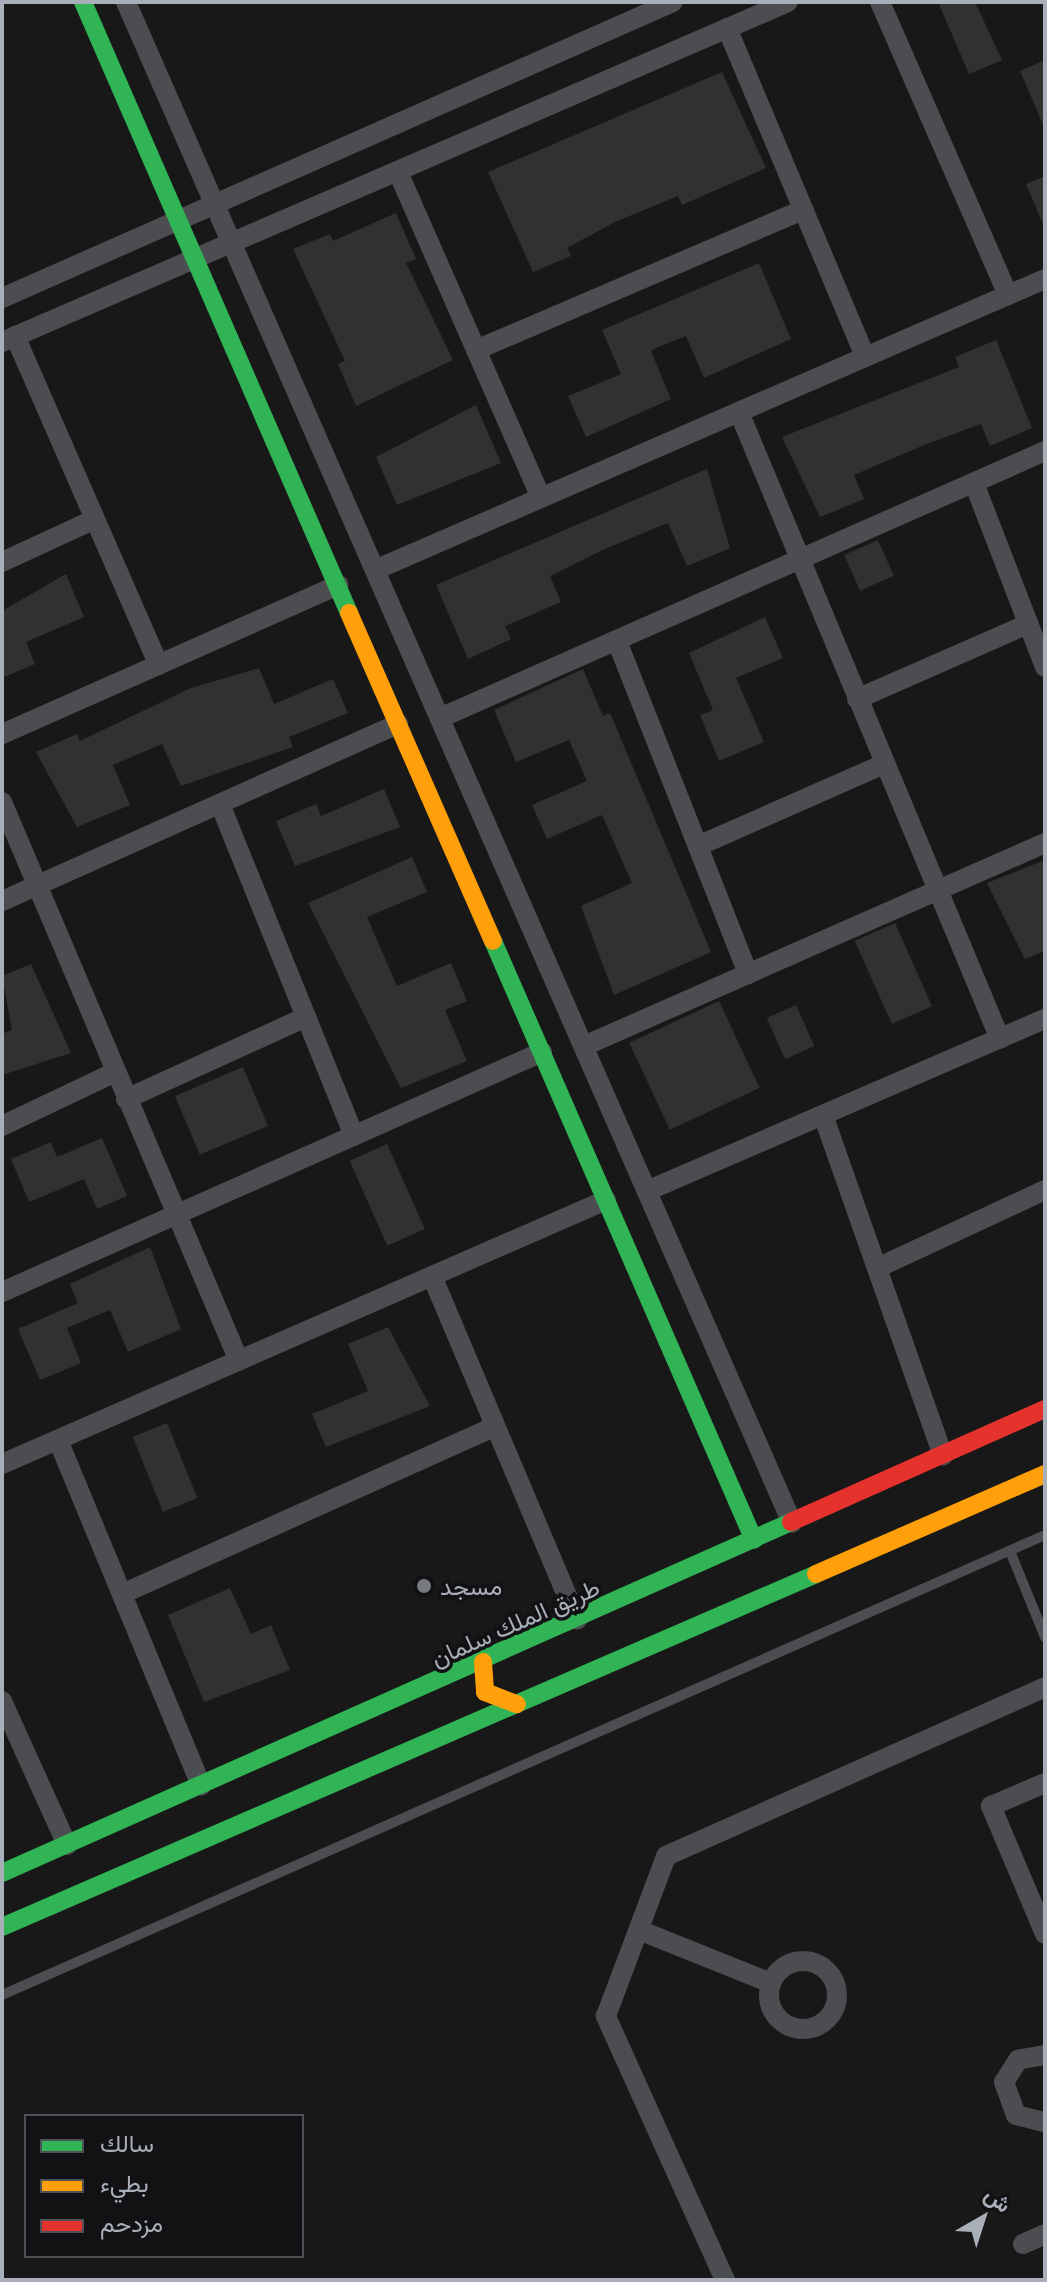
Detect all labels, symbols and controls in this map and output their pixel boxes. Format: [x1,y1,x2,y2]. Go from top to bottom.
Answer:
street label: طريق الملك سلمان [426,1572,604,1672]
place label: مسجد [440,1572,502,1600]
marker: مسجد [415,1577,433,1595]
legend [24,2114,304,2258]
text: سالك [100,2128,154,2157]
text: بطيء [100,2168,149,2197]
north arrow [943,2178,1023,2258]
text: ش [980,2180,1017,2218]
text: مزدحم [100,2208,163,2237]

